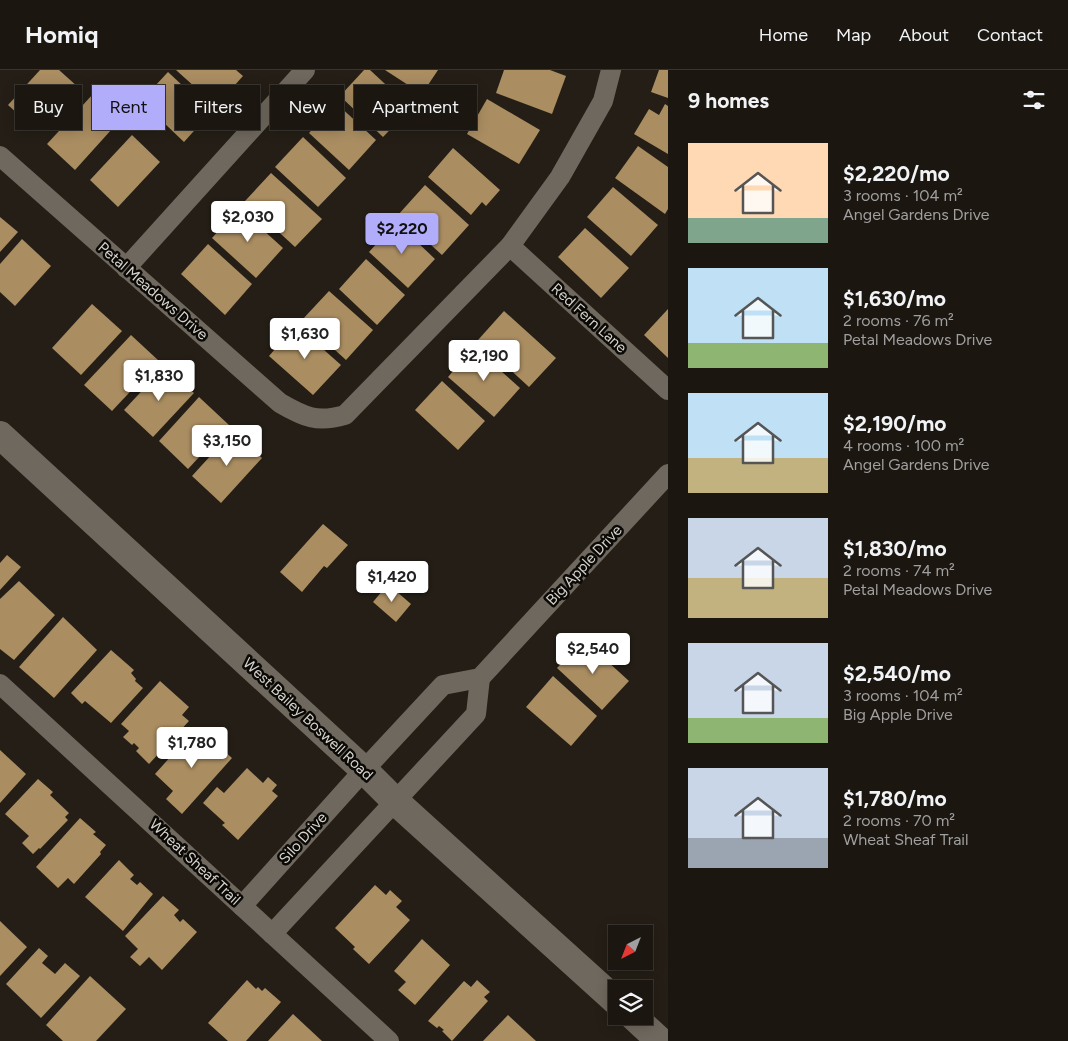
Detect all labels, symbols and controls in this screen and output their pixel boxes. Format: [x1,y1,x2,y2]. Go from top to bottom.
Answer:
text: Homiq [25,20,98,49]
text: Home [759,24,808,46]
text: Map [836,24,871,46]
text: About [899,24,949,46]
text: Contact [977,24,1043,46]
chip: Buy [15,85,82,130]
chip: Rent [92,85,165,130]
chip: Filters [175,85,260,130]
chip: New [270,85,344,130]
chip: Apartment [354,85,477,130]
icon: filters [1020,86,1048,114]
text: 9 homes [688,88,769,113]
text: $2,220/mo [843,161,950,186]
icon: home [728,163,788,223]
text: 3 rooms · 104 m² [843,186,963,205]
pin: $2,030 [207,200,289,243]
text: Angel Gardens Drive [843,205,990,224]
text: $2,030 [222,207,274,226]
pin: $2,220 [361,212,443,255]
text: $2,220 [376,219,428,238]
street label: Petal Meadows Drive [94,238,212,344]
street label: Red Fern Lane [547,279,631,357]
text: $1,630/mo [843,286,946,311]
icon: home [728,288,788,348]
text: 2 rooms · 76 m² [843,311,954,330]
pin: $1,630 [264,318,346,360]
text: $1,630 [281,324,329,343]
text: Petal Meadows Drive [843,330,992,349]
pin: $2,190 [443,340,525,382]
text: $2,190 [460,346,508,365]
pin: $1,830 [118,360,200,402]
text: $1,830 [135,366,183,385]
text: $2,190/mo [843,411,946,436]
icon: home [728,413,788,473]
pin: $3,150 [186,424,268,467]
text: $3,150 [203,431,251,450]
text: 4 rooms · 100 m² [843,436,964,455]
text: Angel Gardens Drive [843,455,990,474]
street label: Big Apple Drive [542,521,626,609]
text: $1,830/mo [843,536,947,561]
icon: home [728,538,788,598]
pin: $1,420 [351,560,433,603]
text: 2 rooms · 74 m² [843,561,955,580]
text: $1,420 [367,567,417,586]
text: Petal Meadows Drive [843,580,992,599]
pin: $2,540 [552,632,634,675]
text: $2,540 [567,639,619,658]
street label: West Bailey Boswell Road [239,654,377,784]
text: $2,540/mo [843,661,951,686]
icon: home [728,663,788,723]
text: 3 rooms · 104 m² [843,686,963,705]
text: Big Apple Drive [843,705,953,724]
pin: $1,780 [151,726,233,769]
text: $1,780 [168,733,216,752]
text: $1,780/mo [843,786,947,811]
icon: home [728,788,788,848]
street label: Silo Drive [275,809,331,867]
text: 2 rooms · 70 m² [843,811,955,830]
street label: Wheat Sheaf Trail [146,815,244,909]
text: Wheat Sheaf Trail [843,830,969,849]
north arrow [608,925,652,970]
map controls [608,925,653,1025]
button: layers [608,980,653,1025]

